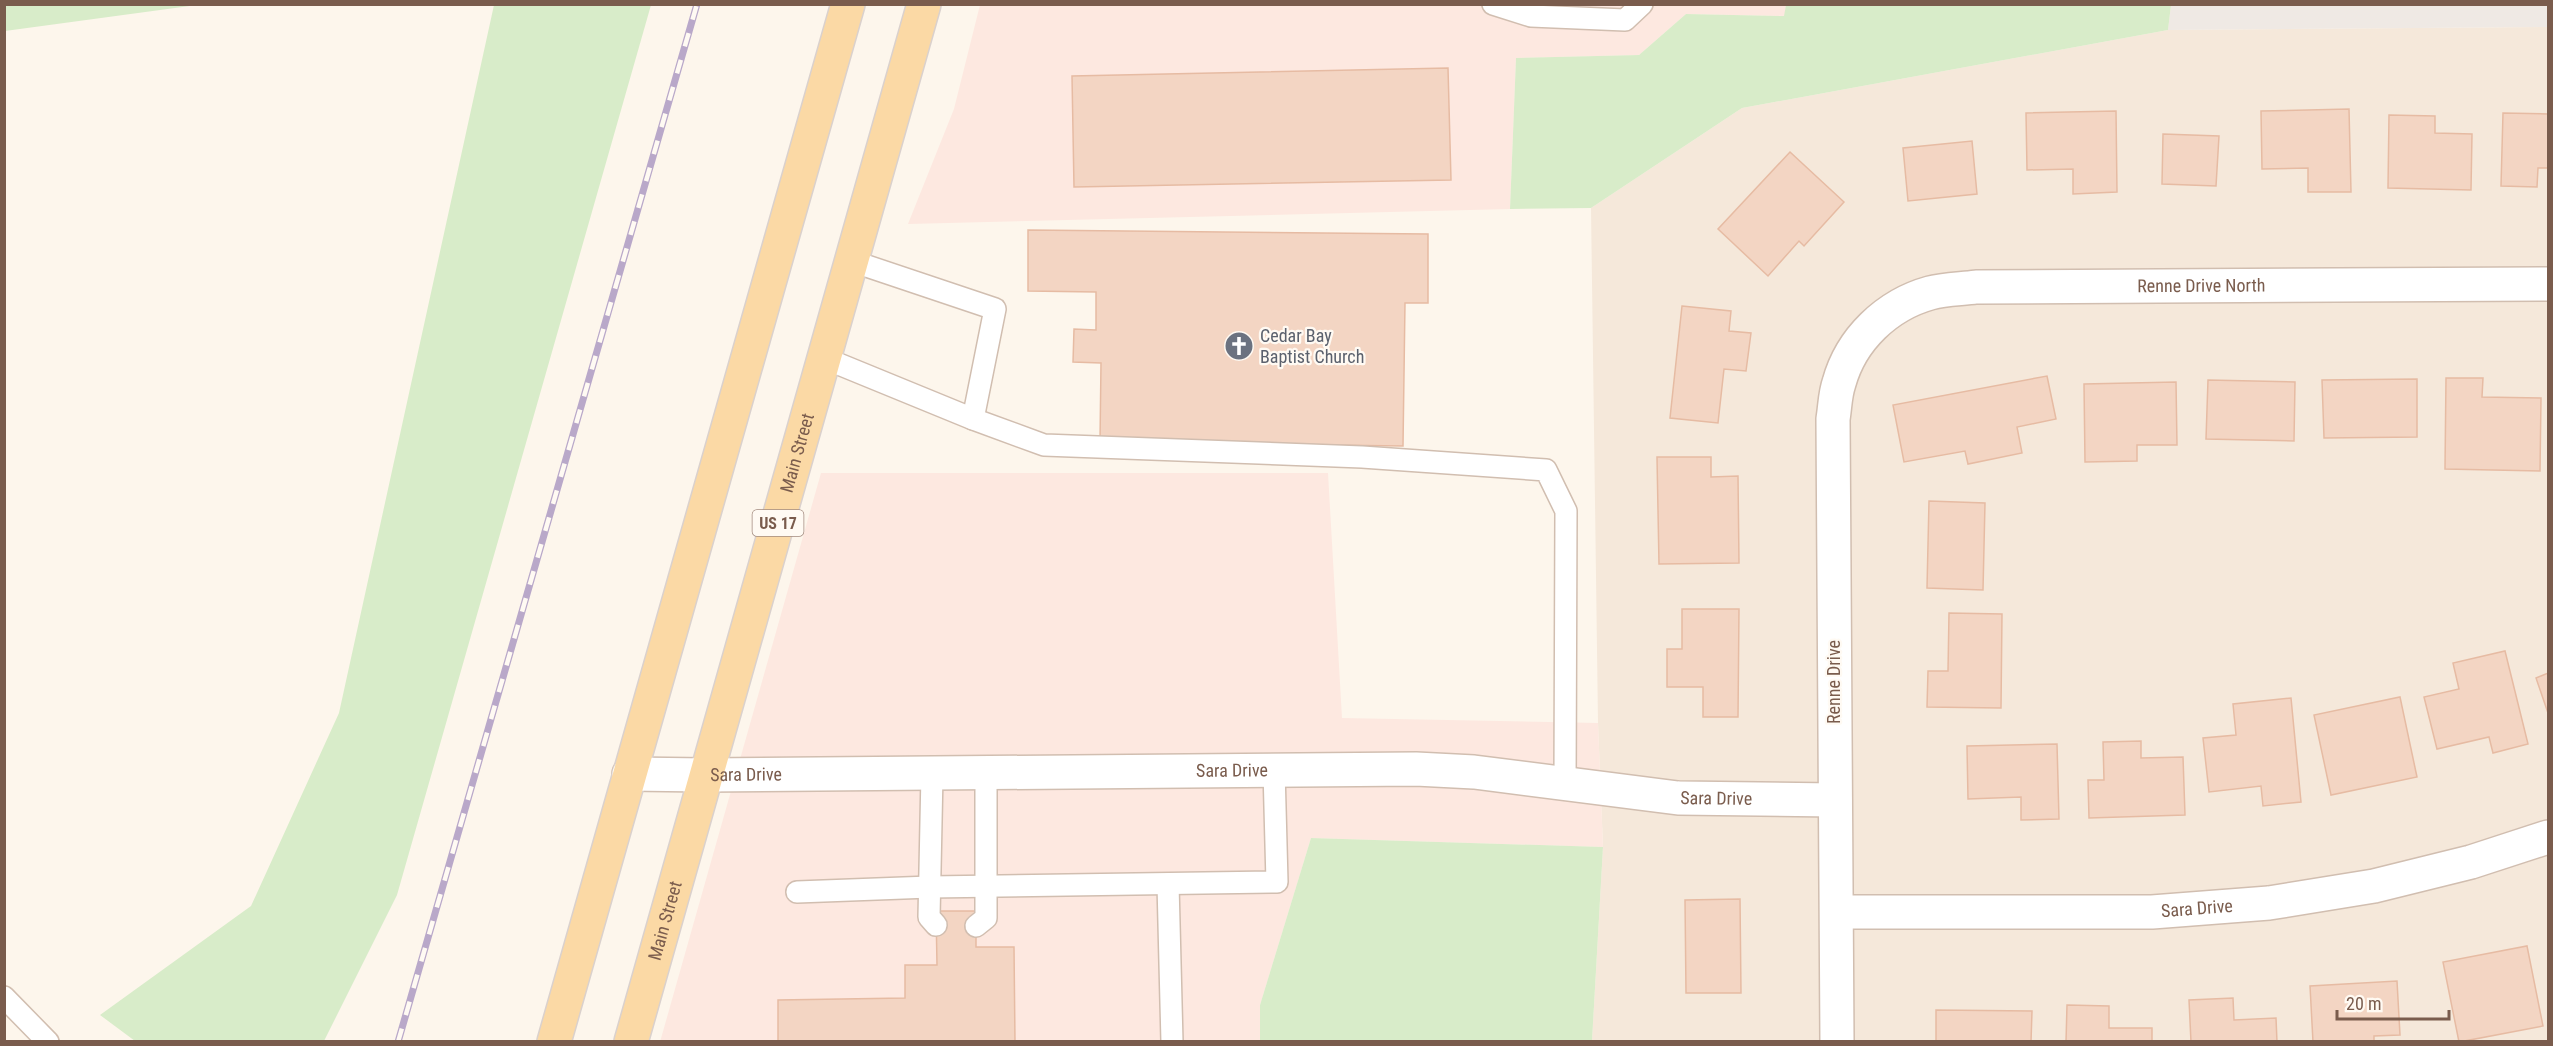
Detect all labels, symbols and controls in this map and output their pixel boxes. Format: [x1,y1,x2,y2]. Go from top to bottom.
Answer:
street label: Renne Drive North [2137,274,2266,296]
place label: Cedar Bay Baptist Church [1260,325,1364,367]
church icon: Cedar Bay Baptist Church [1223,330,1255,362]
street label: Main Street [776,411,818,495]
road number: US 17 [752,510,804,536]
street label: Renne Drive [1823,640,1844,724]
street label: Sara Drive [1196,759,1268,781]
street label: Sara Drive [710,763,782,785]
street label: Sara Drive [1680,787,1752,809]
street label: Main Street [644,879,686,963]
street label: Sara Drive [2160,895,2233,921]
scale bar [2337,983,2450,1021]
text: 20 m [2346,993,2381,1014]

